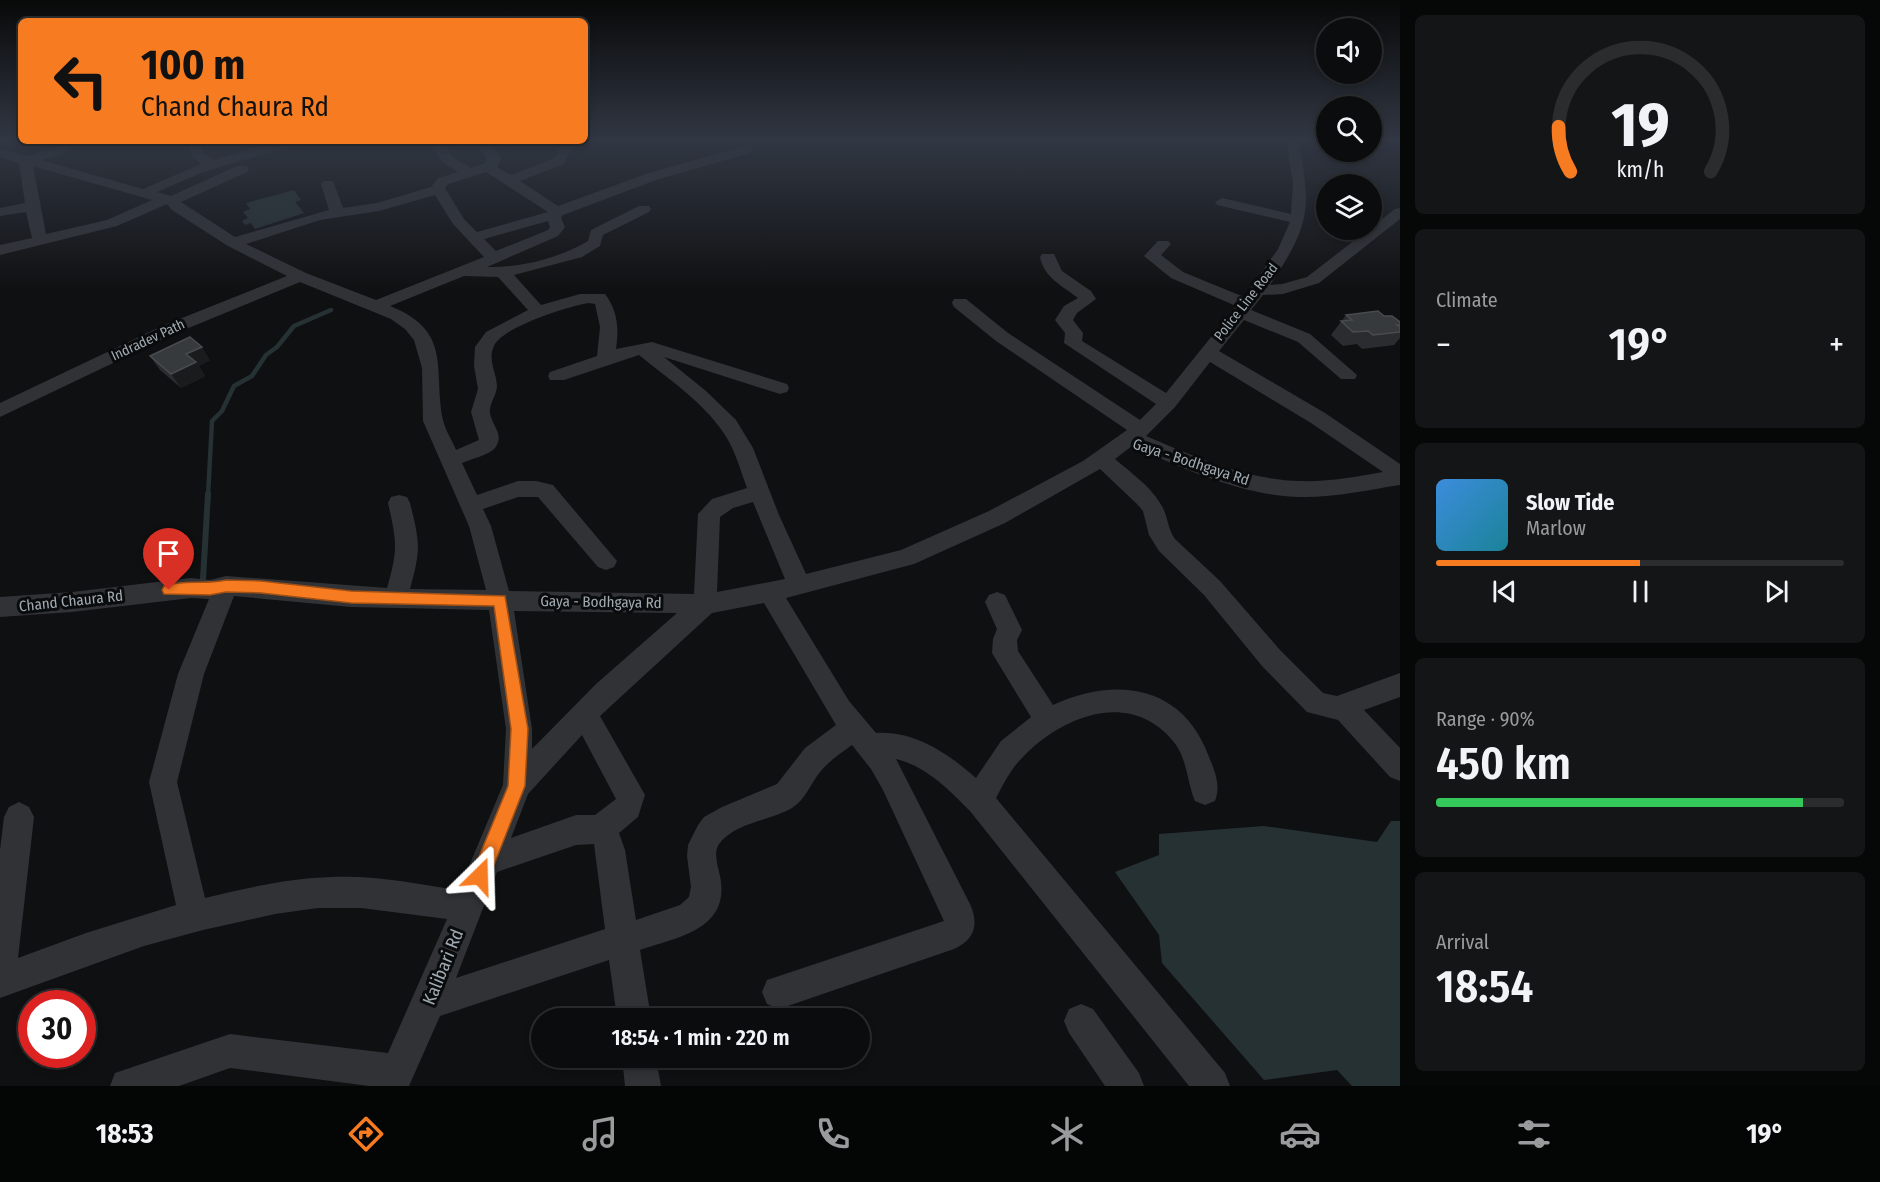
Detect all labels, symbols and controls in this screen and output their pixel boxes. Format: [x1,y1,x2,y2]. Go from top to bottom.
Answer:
map controls [1316,18,1382,240]
button: sound [1316,18,1382,84]
text: 100 m [141,40,245,90]
icon: left [42,42,120,120]
text: 19 [1611,88,1669,163]
text: Chand Chaura Rd [141,91,329,123]
button: search [1316,96,1382,162]
text: km/h [1616,157,1664,183]
button: layers [1316,174,1382,240]
street label: Police Line Road [1210,260,1282,344]
text: Climate [1436,288,1498,312]
street label: Indradev Path [109,316,187,364]
text: 19° [1609,318,1671,372]
text: − [1436,325,1451,365]
text: + [1829,325,1844,365]
street label: Gaya - Bodhgaya Rd [1130,435,1252,489]
text: Slow Tide [1526,489,1614,516]
text: Marlow [1526,516,1586,540]
pin [143,528,194,590]
icon: arrive [152,537,185,570]
icon: previous [1488,575,1521,608]
icon: pause [1624,575,1657,608]
icon: next [1760,575,1793,608]
street label: Chand Chaura Rd [18,587,124,615]
street label: Gaya - Bodhgaya Rd [540,592,662,612]
text: Range · 90% [1436,707,1535,731]
text: 450 km [1436,737,1571,791]
position arrow [448,844,512,908]
street label: Kalibari Rd [418,926,468,1008]
text: Arrival [1436,930,1489,954]
text: 18:54 [1436,960,1533,1014]
speed limit sign: 30 [18,990,96,1068]
text: 18:54 · 1 min · 220 m [611,1024,790,1051]
icon: directions [345,1113,387,1155]
icon: music [579,1113,621,1155]
icon: phone [812,1113,854,1155]
icon: climate [1046,1113,1088,1155]
icon: car [1279,1113,1321,1155]
icon: filters [1513,1113,1555,1155]
text: 18:53 [96,1118,154,1150]
text: 19° [1746,1118,1784,1150]

